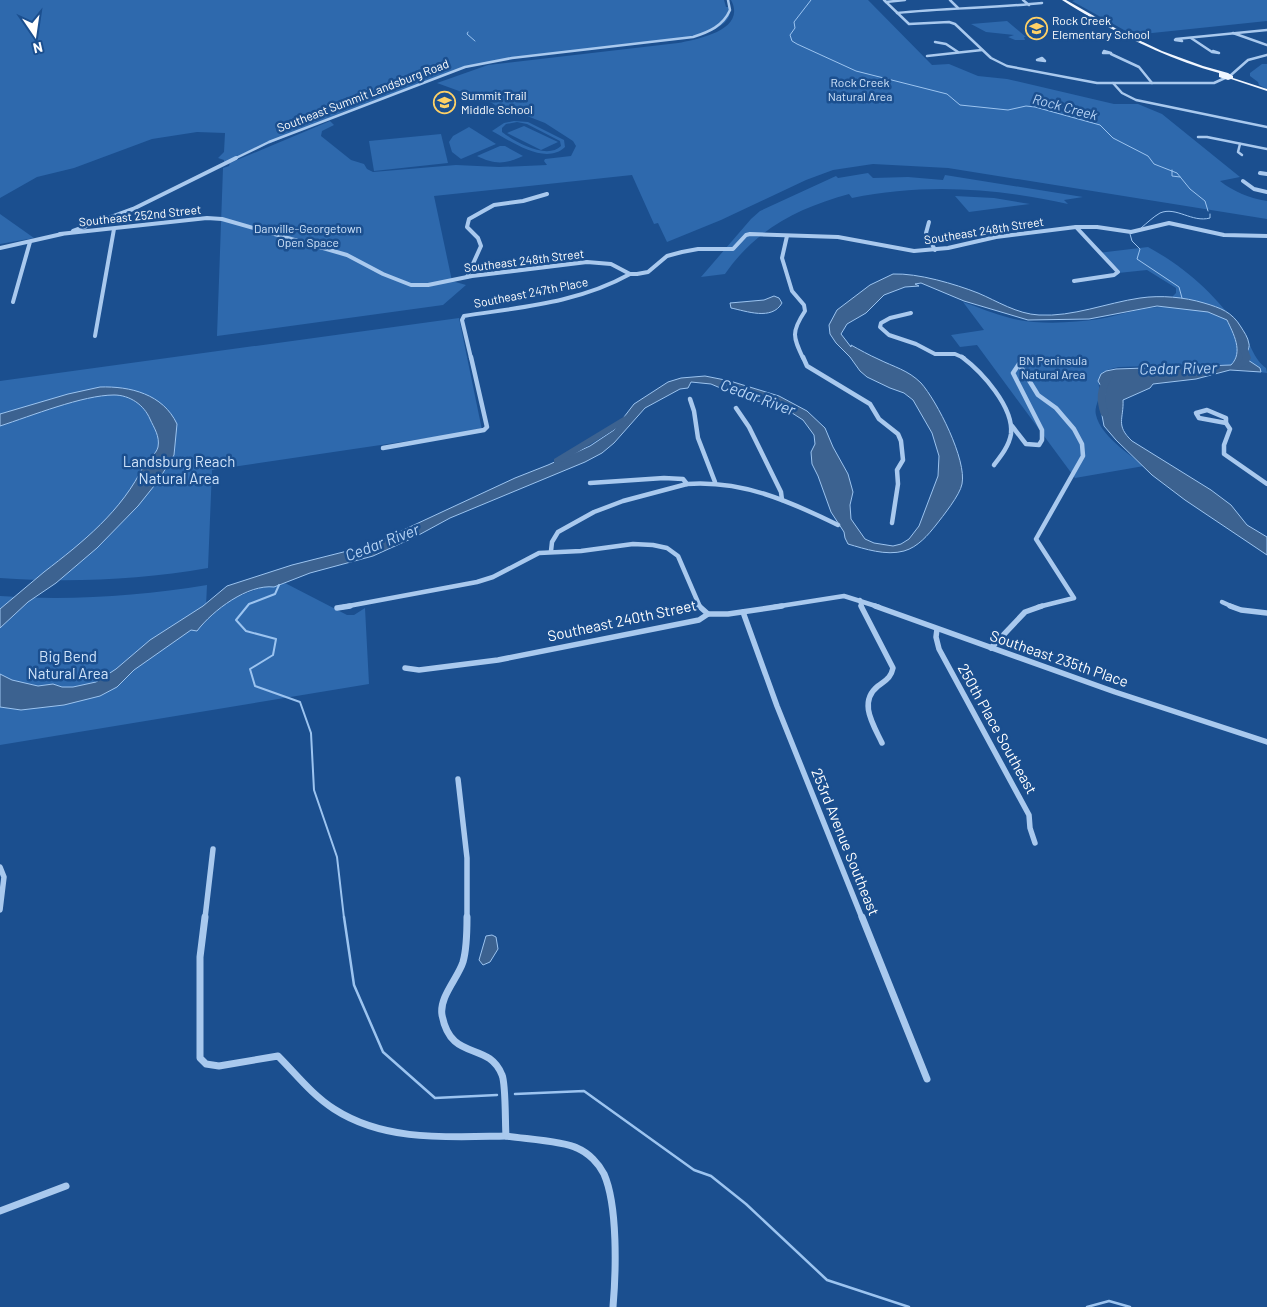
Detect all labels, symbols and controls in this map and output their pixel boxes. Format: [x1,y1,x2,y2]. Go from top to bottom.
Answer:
north arrow [10,10,60,60]
place label: Rock Creek Elementary School [1052,13,1150,41]
school or university icon: Rock Creek Elementary School [1024,16,1048,40]
text: N [32,39,44,57]
street label: Southeast Summit Landsburg Road [275,56,451,134]
park label: Rock Creek Natural Area [828,75,892,103]
place label: Summit Trail Middle School [461,88,533,116]
water label: Rock Creek [1031,90,1100,123]
school or university icon: Summit Trail Middle School [433,91,457,115]
street label: Southeast 252nd Street [78,202,202,228]
street label: Southeast 248th Street [923,214,1045,246]
park label: Danville-Georgetown Open Space [254,221,362,249]
street label: Southeast 248th Street [463,246,585,274]
street label: Southeast 247th Place [473,274,589,310]
park label: BN Peninsula Natural Area [1019,353,1087,381]
water label: Cedar River [1139,357,1218,378]
water label: Cedar River [718,374,799,419]
park label: Landsburg Reach Natural Area [123,452,235,487]
water label: Cedar River [342,518,423,564]
street label: Southeast 240th Street [546,595,698,645]
street label: Southeast 235th Place [988,626,1131,690]
park label: Big Bend Natural Area [28,647,108,682]
street label: 250th Place Southeast [955,660,1041,797]
street label: 253rd Avenue Southeast [808,765,884,918]

